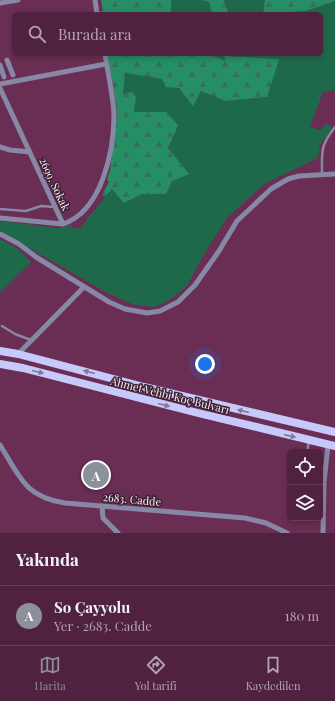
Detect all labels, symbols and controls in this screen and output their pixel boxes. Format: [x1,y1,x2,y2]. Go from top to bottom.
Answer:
search box [12,12,323,56]
icon: search [26,23,48,45]
text: Burada ara [58,24,132,44]
street label: 2699. Sokak [36,155,74,213]
your location [195,354,215,374]
one-way arrow [83,369,95,375]
one-way arrow [32,370,44,376]
street label: Ahmet Vehbi Koç Bulvarı [108,373,231,417]
one-way arrow [158,402,170,408]
one-way arrow [236,407,249,413]
one-way arrow [284,433,296,439]
map controls [287,449,323,521]
button: locate [287,449,323,485]
pin: A [83,460,109,490]
button: layers [287,485,323,521]
street label: 2683. Cadde [102,489,162,509]
text: Yakında [16,548,79,570]
text: So Çayyolu [54,597,130,617]
text: A [25,607,33,624]
text: 180 m [285,607,319,624]
text: Yer · 2683. Cadde [54,617,152,634]
tab: Harita [35,654,66,693]
tab: Yol tarifi [135,654,177,693]
tab: Kaydedilen [246,654,300,693]

